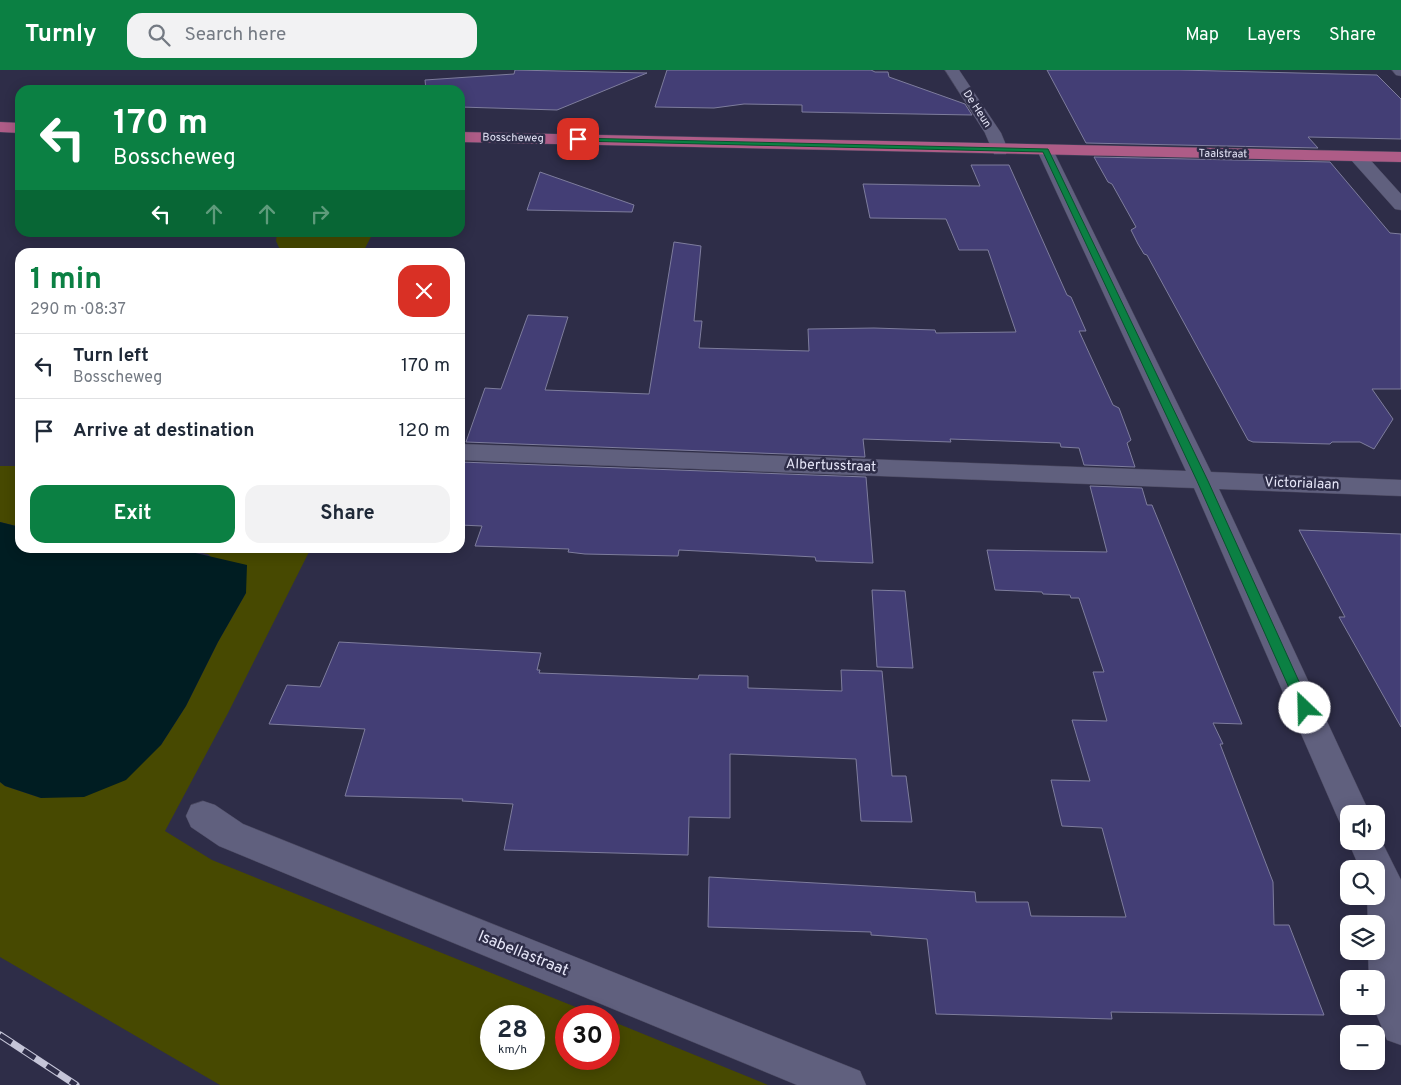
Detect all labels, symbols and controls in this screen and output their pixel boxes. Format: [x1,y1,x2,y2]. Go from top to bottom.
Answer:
search box [127,13,477,58]
text: Turnly [25,20,97,50]
icon: search [145,21,173,49]
text: Search here [185,23,286,47]
text: Map [1185,24,1219,47]
text: Layers [1247,24,1301,47]
text: Share [1329,24,1376,47]
street label: De Heun [960,88,994,130]
text: 170 m [113,102,208,146]
icon: left [30,105,95,170]
pin [557,118,599,160]
icon: arrive [564,125,592,153]
street label: Bosscheweg [482,130,544,146]
text: Bosscheweg [113,145,236,172]
street label: Taalstraat [1199,147,1247,161]
icon: left [147,200,175,228]
icon: ahead [200,200,228,228]
icon: ahead [253,200,281,228]
icon: right [306,200,334,228]
text: 1 min [30,262,102,299]
button: close [398,265,450,317]
text: 290 m · 08:37 [30,300,126,320]
text: Turn left [73,344,149,368]
icon: left [30,352,58,380]
text: 170 m [401,354,450,378]
text: Bosscheweg [73,368,162,388]
icon: arrive [30,417,58,445]
text: Arrive at destination [73,419,254,443]
text: 120 m [399,419,450,443]
street label: Albertusstraat [786,456,876,476]
street label: Victorialaan [1264,474,1340,494]
button: Exit [30,485,235,543]
button: Share [245,485,450,543]
position arrow [1278,681,1330,733]
map controls [1340,805,1385,1070]
button: sound [1340,805,1385,850]
button: search [1340,860,1385,905]
button: layers [1340,915,1385,960]
street label: Isabellastraat [475,927,571,981]
button: + [1340,970,1385,1015]
speed limit sign: 30 [555,1005,620,1070]
text: 28 [497,1015,528,1047]
button: − [1340,1025,1385,1070]
text: km/h [498,1042,527,1058]

